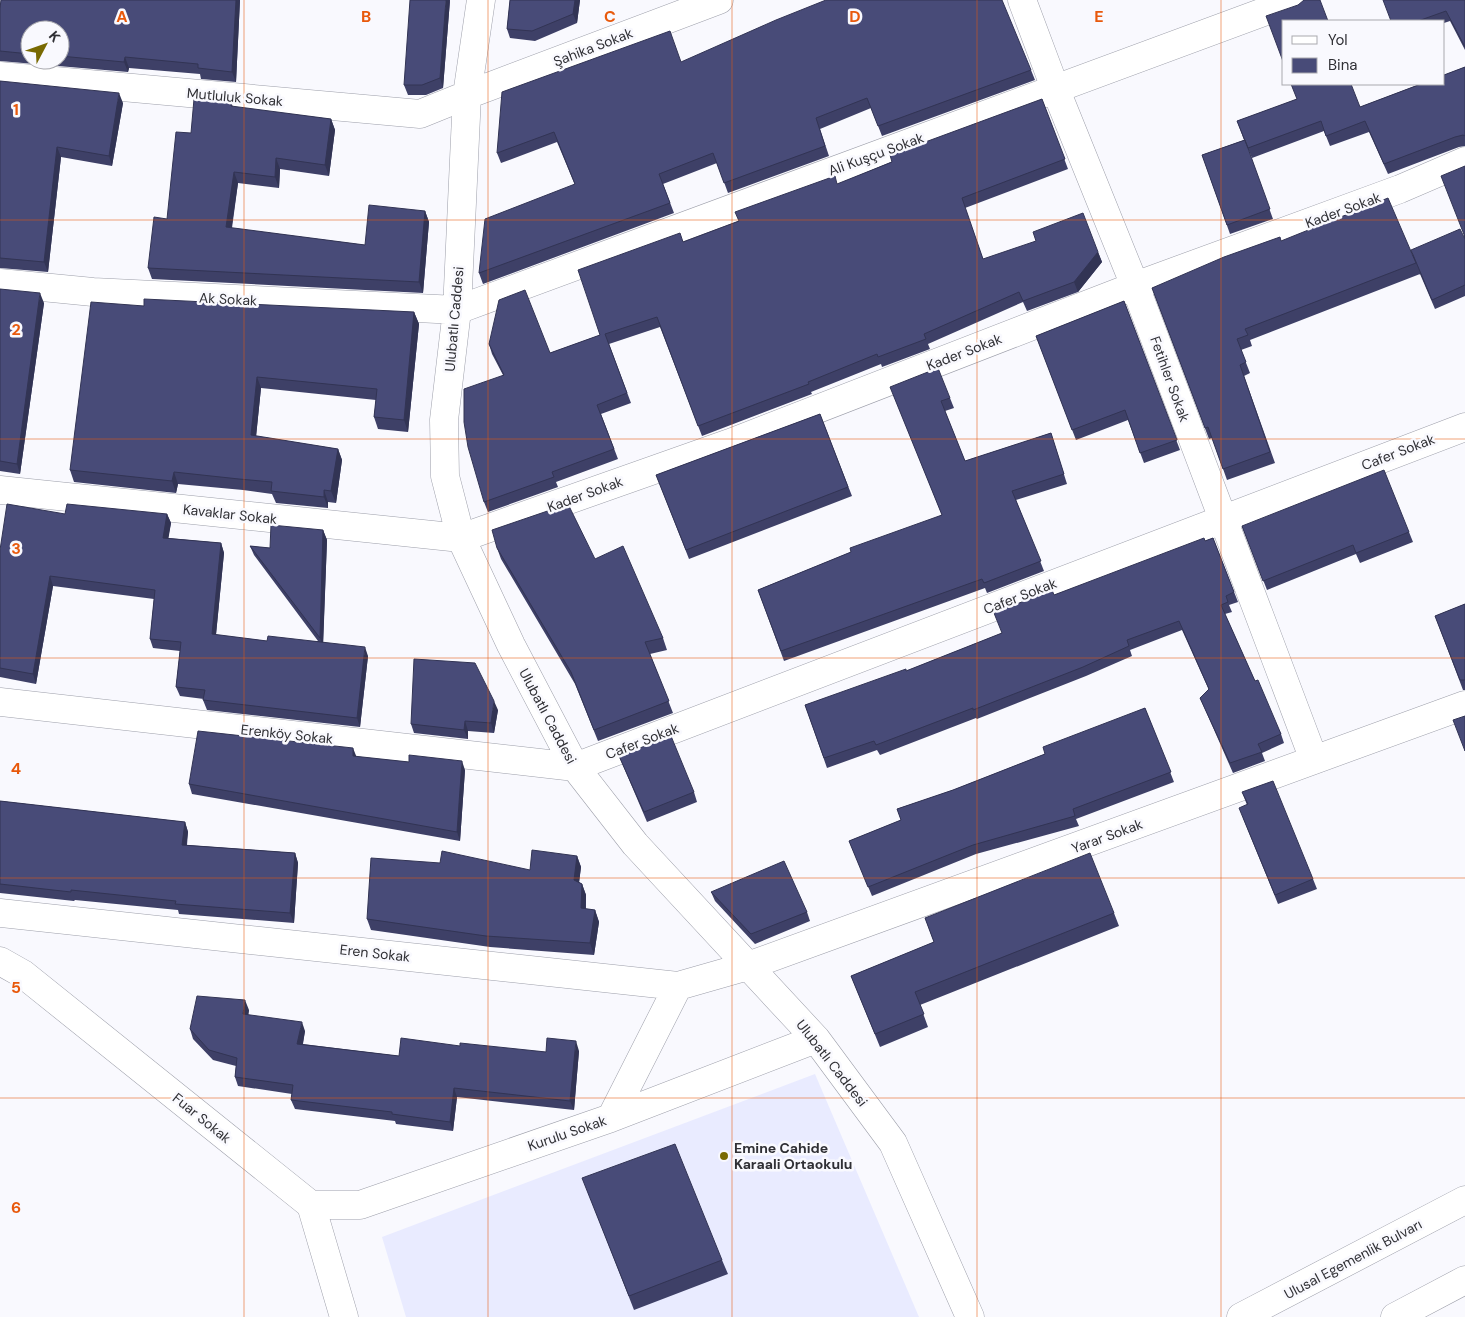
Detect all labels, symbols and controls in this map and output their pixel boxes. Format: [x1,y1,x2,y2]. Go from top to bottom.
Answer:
text: A [116,6,128,27]
text: B [361,6,371,27]
text: C [604,6,616,27]
text: D [849,6,861,27]
text: E [1094,6,1104,27]
north arrow [20,20,70,70]
legend [1282,20,1445,85]
street label: Şahika Sokak [551,24,635,70]
text: K [45,27,65,46]
text: Yol [1328,30,1348,50]
text: Bina [1328,55,1357,75]
street label: Mutluluk Sokak [186,84,284,110]
text: 1 [13,99,19,120]
street label: Ali Kuşçu Sokak [826,128,926,180]
street label: Kader Sokak [1303,188,1383,232]
street label: Ulubatlı Caddesi [440,266,468,372]
street label: Ak Sokak [198,288,258,310]
text: 2 [11,319,21,340]
street label: Kader Sokak [924,329,1004,375]
street label: Fetihler Sokak [1146,334,1194,424]
street label: Cafer Sokak [1359,430,1437,474]
street label: Kader Sokak [545,472,625,516]
street label: Kavaklar Sokak [182,500,278,528]
text: 3 [11,538,21,559]
street label: Cafer Sokak [981,574,1059,618]
street label: Ulubatlı Caddesi [515,665,581,767]
street label: Cafer Sokak [603,719,681,763]
street label: Erenköy Sokak [240,720,334,748]
text: 4 [11,758,21,779]
street label: Yarar Sokak [1069,815,1145,857]
street label: Eren Sokak [339,940,411,966]
text: 5 [11,977,21,998]
street label: Ulubatlı Caddesi [792,1016,872,1110]
street label: Fuar Sokak [169,1089,235,1147]
street label: Kurulu Sokak [525,1111,609,1155]
place label: Emine Cahide Karaali Ortaokulu [734,1139,852,1173]
marker: Emine Cahide Karaali Ortaokulu [718,1150,730,1162]
text: 6 [11,1197,21,1218]
street label: Ulusal Egemenlik Bulvarı [1281,1215,1425,1303]

